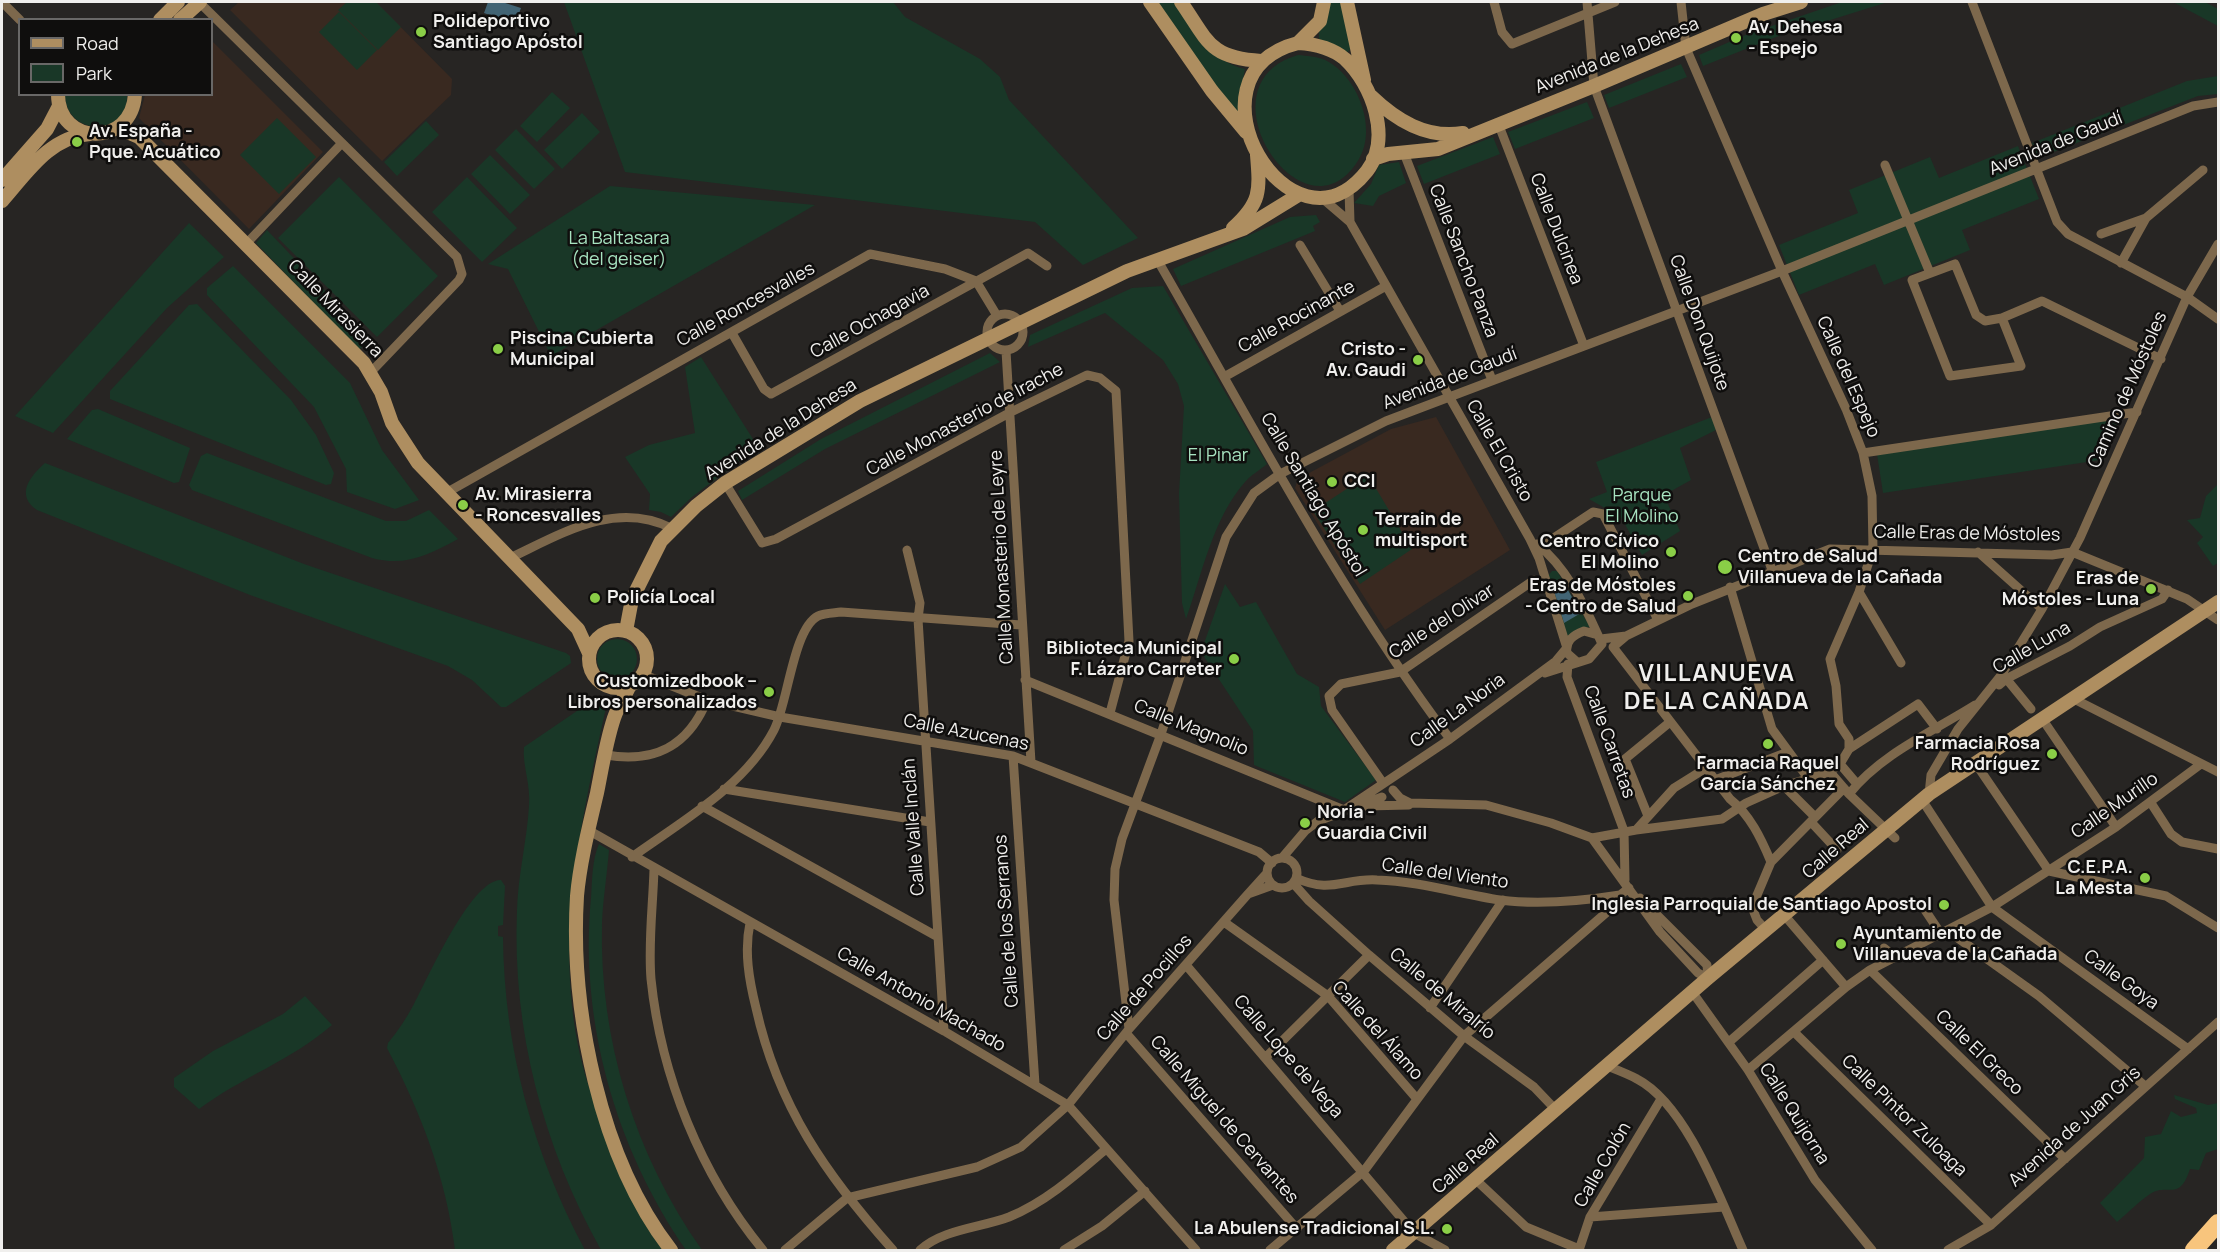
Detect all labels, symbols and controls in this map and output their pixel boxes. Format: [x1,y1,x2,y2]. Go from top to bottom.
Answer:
place label: Polideportivo Santiago Apóstol [433,11,583,54]
street label: Avenida de la Dehesa [1532,13,1702,99]
place label: Av. Dehesa - Espejo [1748,17,1843,60]
legend [18,18,213,96]
marker: Polideportivo Santiago Apóstol [414,25,428,39]
text: Road [76,31,119,55]
marker: Av. Dehesa - Espejo [1729,31,1743,45]
text: Park [76,61,112,85]
street label: Avenida de Gaudí [1986,107,2126,181]
place label: Av. España - Pque. Acuático [89,121,221,164]
marker: Av. España - Pque. Acuático [70,135,84,149]
street label: Calle Dulcinea [1525,170,1587,288]
street label: Calle Sancho Panza [1424,181,1502,341]
park label: La Baltasara (del geiser) [569,228,669,270]
street label: Calle Don Quijote [1664,252,1734,394]
street label: Calle Mirasierra [283,256,387,362]
street label: Calle Roncesvalles [673,258,819,352]
street label: Calle Rocinante [1235,276,1359,358]
street label: Calle Ochagavia [807,280,933,364]
street label: Camino de Móstoles [2084,308,2172,472]
street label: Calle del Espejo [1812,313,1884,441]
place label: Piscina Cubierta Municipal [510,328,654,370]
place label: Cristo - Av. Gaudi [1326,339,1406,382]
marker: Piscina Cubierta Municipal [491,342,505,356]
street label: Avenida de Gaudí [1380,343,1520,415]
marker: Cristo - Av. Gaudi [1411,353,1425,367]
street label: Calle Monasterio de Irache [863,359,1067,481]
street label: Avenida de la Dehesa [701,375,861,485]
street label: Calle El Cristo [1461,396,1537,506]
street label: Calle Santiago Apóstol [1256,409,1370,581]
park label: El Pinar [1188,445,1248,467]
street label: Calle Monasterio de Leyre [986,449,1018,665]
place label: CCI [1344,471,1376,493]
marker: CCI [1325,475,1339,489]
place label: Av. Mirasierra - Roncesvalles [475,484,601,526]
park label: Parque El Molino [1605,485,1679,528]
marker: Av. Mirasierra - Roncesvalles [456,498,470,512]
place label: Terrain de multisport [1375,509,1467,552]
street label: Calle Eras de Móstoles [1874,522,2060,546]
marker: Terrain de multisport [1356,523,1370,537]
place label: Centro Cívico El Molino [1540,531,1659,574]
marker: Centro Cívico El Molino [1664,545,1678,559]
place label: Centro de Salud Villanueva de la Cañada [1738,546,1942,588]
marker: Centro de Salud Villanueva de la Cañada [1716,558,1734,576]
place label: Eras de Móstoles - Luna [2002,568,2139,610]
place label: Eras de Móstoles - Centro de Salud [1525,575,1676,618]
street label: Calle del Olivar [1385,580,1499,664]
marker: Eras de Móstoles - Luna [2144,582,2158,596]
place label: Policía Local [607,587,715,609]
marker: Eras de Móstoles - Centro de Salud [1681,589,1695,603]
marker: Policía Local [588,591,602,605]
street label: Calle Luna [1989,617,2075,679]
place label: Biblioteca Municipal F. Lázaro Carreter [1046,638,1222,680]
marker: Biblioteca Municipal F. Lázaro Carreter [1227,652,1241,666]
district label: VILLANUEVA DE LA CAÑADA [1624,660,1810,716]
street label: Calle La Noria [1406,669,1510,753]
place label: Customizedbook – Libros personalizados [567,671,757,714]
street label: Calle Carretas [1579,683,1639,801]
marker: Customizedbook – Libros personalizados [762,685,776,699]
street label: Calle Magnolio [1131,695,1251,761]
street label: Calle Azucenas [902,710,1030,756]
place label: Farmacia Rosa Rodríguez [1915,733,2040,776]
marker: Farmacia Raquel García Sánchez [1761,737,1775,751]
marker: Farmacia Rosa Rodríguez [2045,747,2059,761]
place label: Farmacia Raquel García Sánchez [1697,753,1839,795]
street label: Calle Valle Inclán [898,758,930,896]
street label: Calle Murillo [2067,768,2163,844]
place label: Noria - Guardia Civil [1317,802,1427,844]
street label: Calle Real [1798,814,1874,884]
marker: Noria - Guardia Civil [1298,816,1312,830]
street label: Calle de los Serranos [990,834,1024,1008]
street label: Calle del Viento [1380,854,1510,894]
place label: C.E.P.A. La Mesta [2055,857,2133,900]
marker: C.E.P.A. La Mesta [2138,871,2152,885]
place label: Inglesia Parroquial de Santiago Apostol [1591,894,1932,916]
marker: Inglesia Parroquial de Santiago Apostol [1937,898,1951,912]
place label: Ayuntamiento de Villanueva de la Cañada [1853,923,2057,966]
street label: Calle de Pocillos [1093,930,1197,1046]
marker: Ayuntamiento de Villanueva de la Cañada [1834,937,1848,951]
street label: Calle Antonio Machado [833,943,1009,1057]
street label: Calle de Miralrío [1385,944,1499,1044]
street label: Calle Goya [2079,946,2163,1014]
street label: Calle del Álamo [1327,977,1427,1085]
street label: Calle Lope de Vega [1229,991,1347,1123]
street label: Calle El Greco [1931,1006,2027,1100]
street label: Calle Miguel de Cervantes [1145,1032,1303,1208]
street label: Calle Pintor Zuloaga [1837,1051,1971,1181]
street label: Calle Quijorna [1754,1059,1834,1169]
street label: Avenida de Juan Gris [2005,1062,2145,1192]
street label: Calle Colón [1570,1119,1636,1211]
street label: Calle Real [1428,1129,1504,1199]
place label: La Abulense Tradicional S.L. [1194,1218,1435,1240]
marker: La Abulense Tradicional S.L. [1440,1222,1454,1236]

